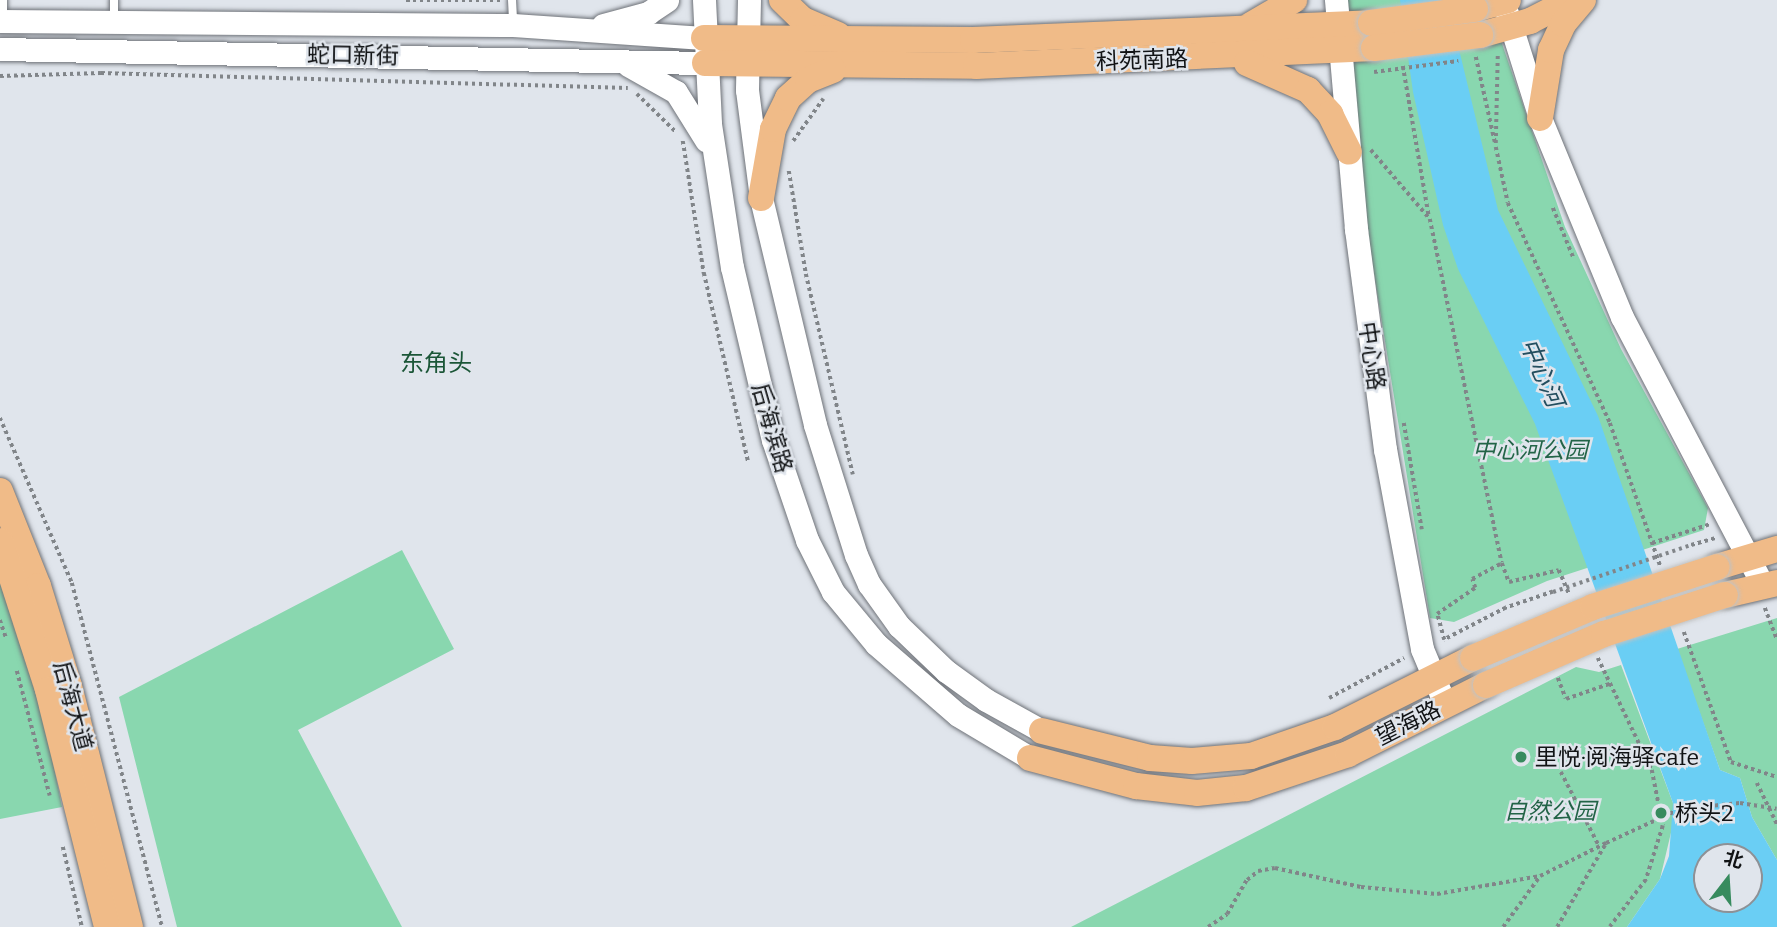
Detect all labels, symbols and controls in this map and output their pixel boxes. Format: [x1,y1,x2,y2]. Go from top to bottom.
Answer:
street label: 蛇口新街 [307,40,399,70]
street label: 科苑南路 [1096,45,1188,75]
street label: 中心路 [1354,320,1390,392]
water label: 中心河 [1513,334,1569,412]
district label: 东角头 [400,350,472,378]
street label: 后海滨路 [746,380,798,476]
park label: 中心河公园 [1473,436,1587,464]
street label: 后海大道 [48,658,98,754]
street label: 望海路 [1371,695,1445,751]
place label: 里悦·阅海驿cafe [1535,743,1699,771]
marker: 里悦·阅海驿cafe [1513,749,1529,765]
park label: 自然公园 [1504,797,1596,825]
place label: 桥头2 [1675,799,1734,827]
marker: 桥头2 [1653,805,1669,821]
north arrow [1693,843,1763,913]
text: 北 [1721,846,1746,873]

